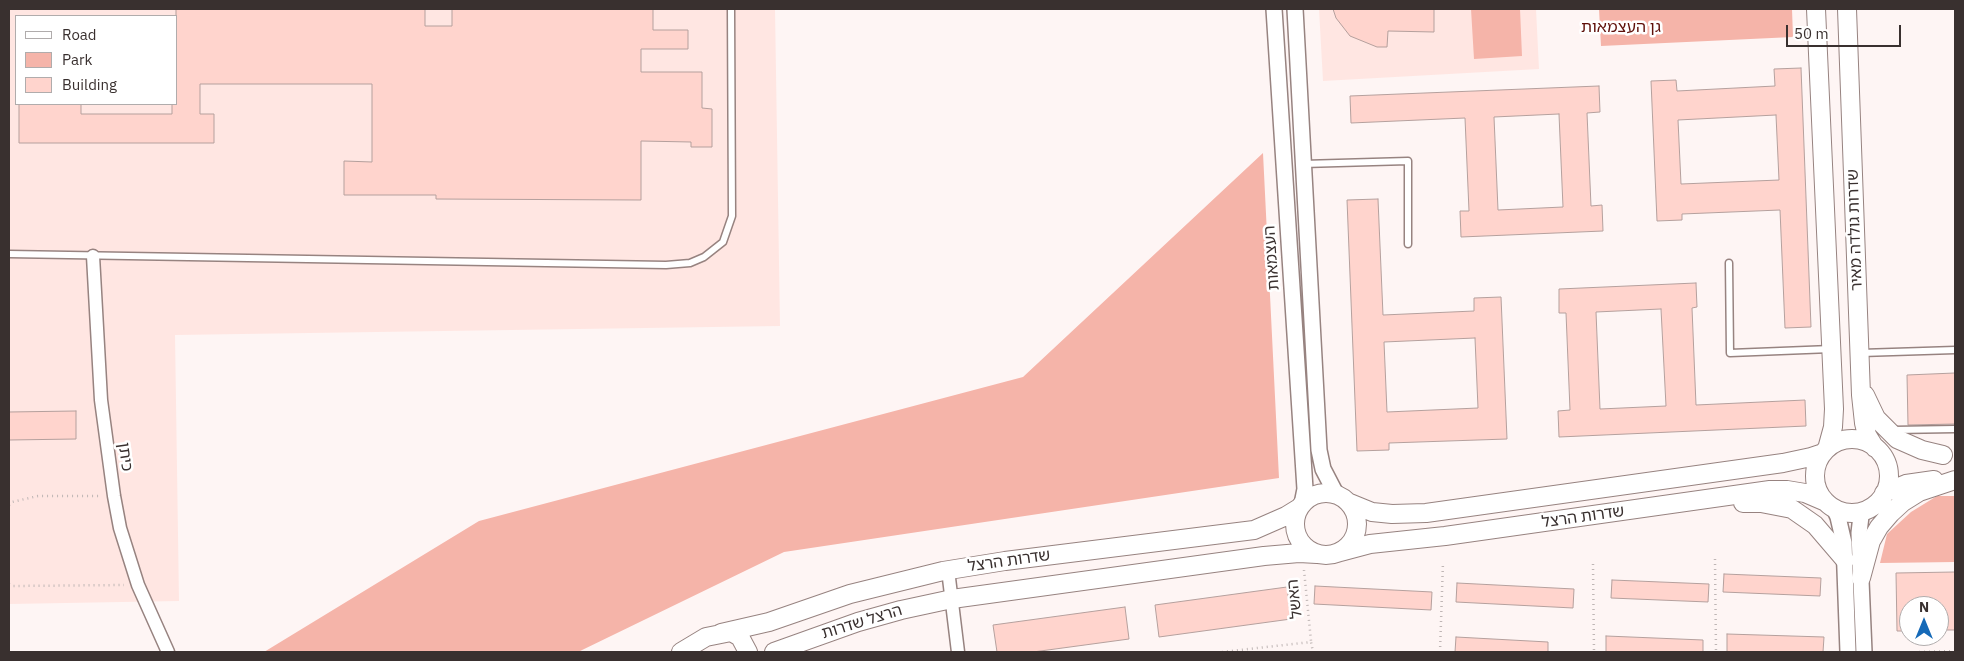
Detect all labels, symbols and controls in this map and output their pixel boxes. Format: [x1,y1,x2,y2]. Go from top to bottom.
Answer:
legend [15,15,178,105]
scale bar [1789,15,1904,47]
park label: גן העצמאות [1581,17,1661,37]
text: 50 m [1794,24,1829,43]
text: Road [62,25,97,44]
text: Park [62,50,92,69]
text: Building [62,75,117,94]
street label: שדרות גולדה מאיר [1843,169,1867,291]
street label: העצמאות [1260,225,1284,291]
street label: כיתן [113,441,137,473]
street label: שדרות הרצל [1540,502,1626,532]
street label: שדרות הרצל [966,546,1052,576]
street label: האשל [1283,578,1307,620]
north arrow [1899,596,1949,646]
text: N [1919,598,1929,616]
street label: הרצל שדרות [819,601,905,643]

